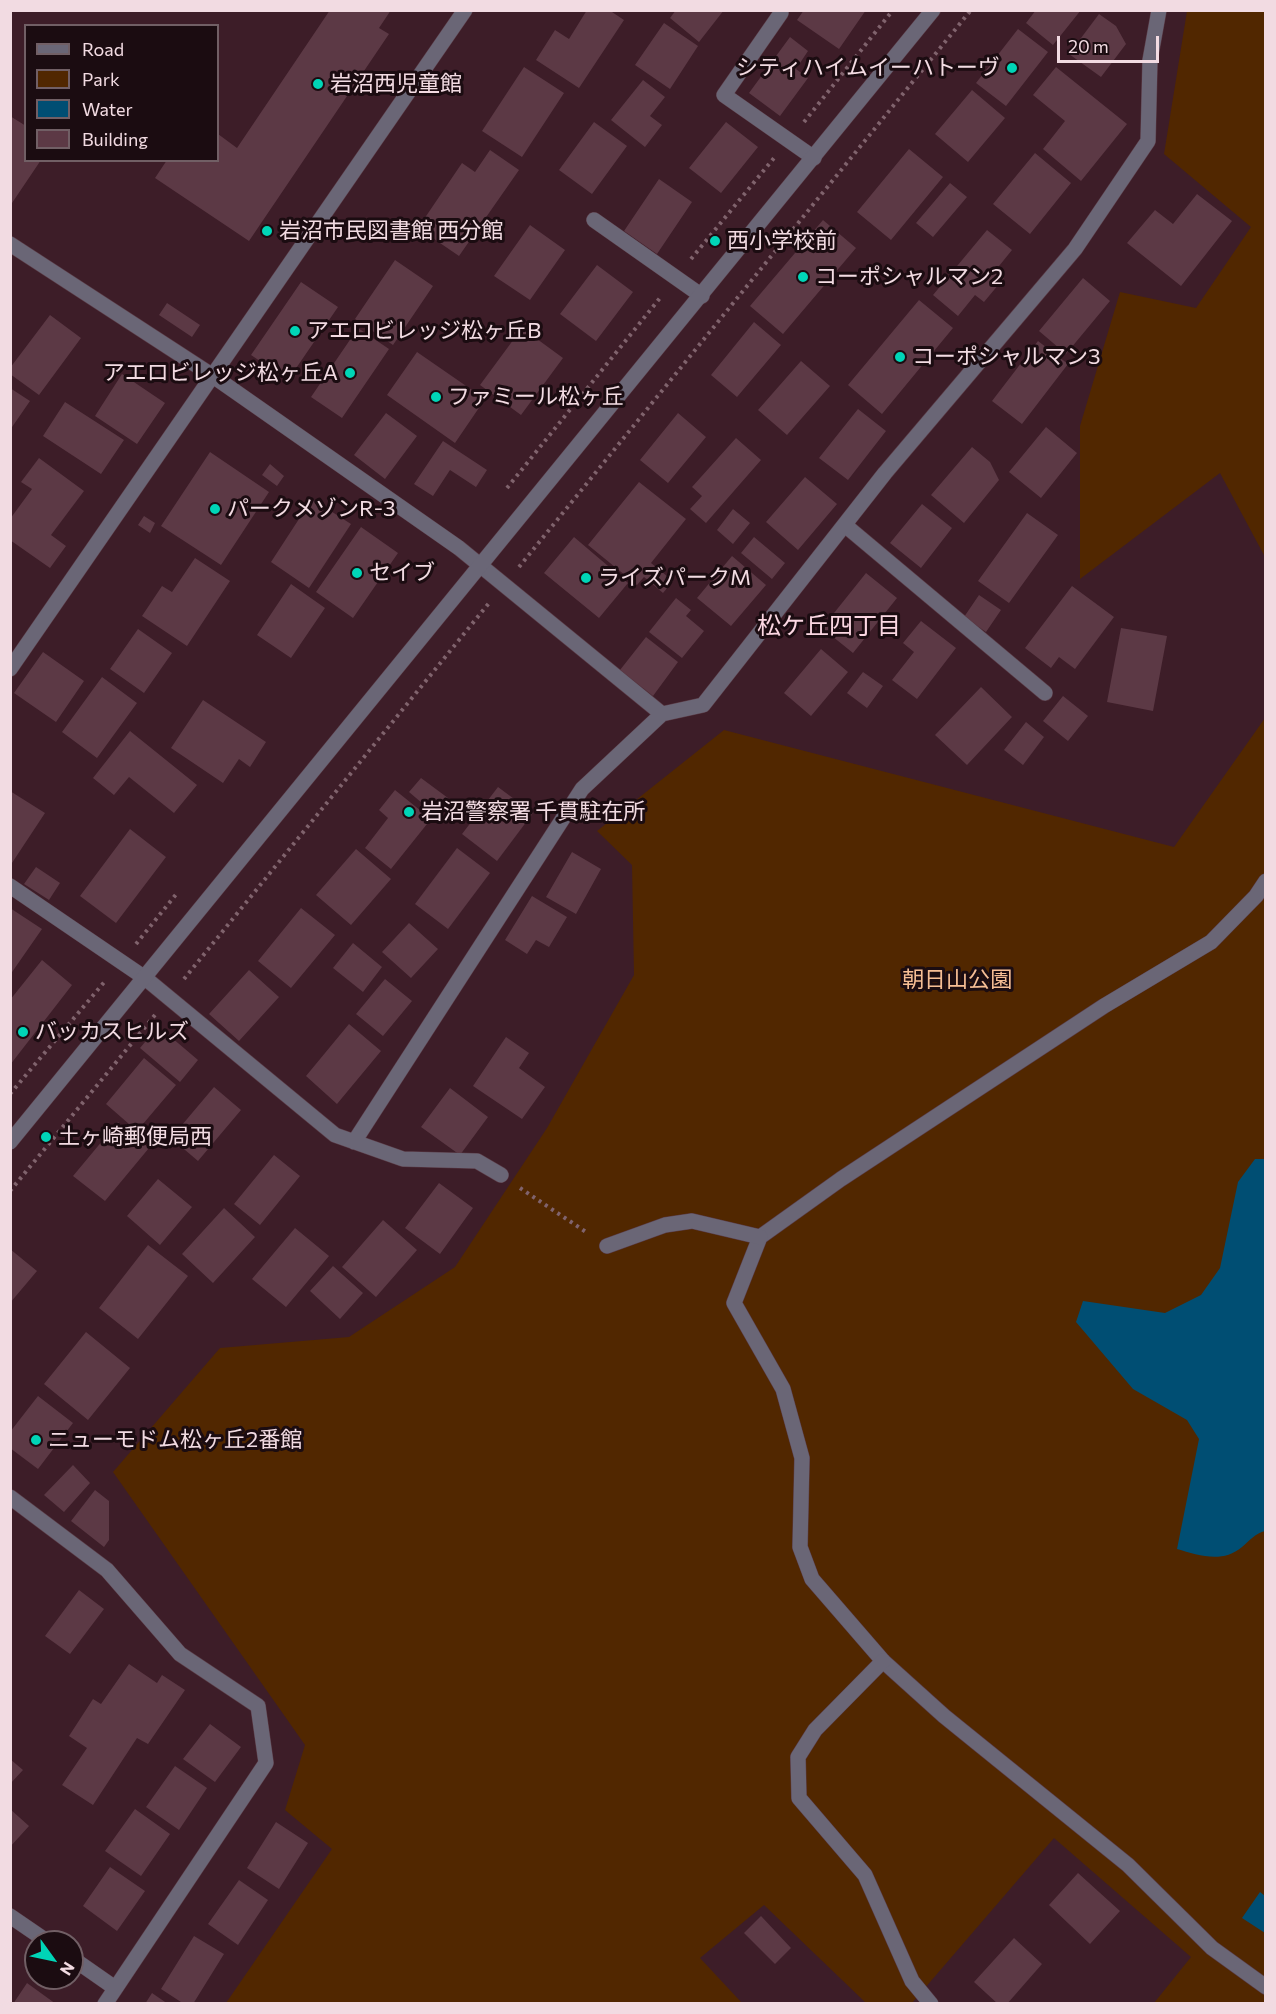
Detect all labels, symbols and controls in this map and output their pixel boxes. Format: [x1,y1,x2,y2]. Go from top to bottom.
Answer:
legend [24,24,219,162]
scale bar [1060,24,1162,62]
text: 20 m [1068,35,1109,57]
text: Road [82,38,124,60]
place label: シティハイムイーハトーヴ [736,55,1000,81]
marker: シティハイムイーハトーヴ [1005,61,1019,75]
text: Park [82,68,120,90]
place label: 岩沼西児童館 [330,71,462,97]
marker: 岩沼西児童館 [311,77,325,91]
text: Water [82,98,133,120]
text: Building [82,128,148,150]
place label: 岩沼市民図書館 西分館 [279,218,503,244]
marker: 岩沼市民図書館 西分館 [260,224,274,238]
place label: 西小学校前 [727,228,837,254]
marker: 西小学校前 [708,234,722,248]
place label: コーポシャルマン2 [815,264,1003,290]
marker: コーポシャルマン2 [796,270,810,284]
place label: アエロビレッジ松ヶ丘B [307,318,541,344]
marker: アエロビレッジ松ヶ丘B [288,324,302,338]
place label: コーポシャルマン3 [912,344,1101,370]
marker: コーポシャルマン3 [893,350,907,364]
place label: アエロビレッジ松ヶ丘A [103,360,338,386]
marker: アエロビレッジ松ヶ丘A [343,366,357,380]
place label: ファミール松ヶ丘 [448,384,624,410]
marker: ファミール松ヶ丘 [429,390,443,404]
place label: パークメゾンR-3 [227,496,396,522]
marker: パークメゾンR-3 [208,502,222,516]
place label: セイブ [369,560,435,586]
place label: ライズパークM [598,565,751,591]
marker: セイブ [350,566,364,580]
marker: ライズパークM [579,571,593,585]
district label: 松ケ丘四丁目 [757,612,901,640]
place label: 岩沼警察署 千貫駐在所 [421,799,645,825]
marker: 岩沼警察署 千貫駐在所 [402,805,416,819]
park label: 朝日山公園 [902,967,1012,993]
place label: バッカスヒルズ [35,1019,189,1045]
marker: バッカスヒルズ [16,1025,30,1039]
place label: 土ヶ崎郵便局西 [58,1124,212,1150]
marker: 土ヶ崎郵便局西 [39,1130,53,1144]
place label: ニューモドム松ヶ丘2番館 [48,1427,302,1453]
marker: ニューモドム松ヶ丘2番館 [29,1433,43,1447]
north arrow [24,1930,84,1990]
text: N [57,1959,79,1979]

